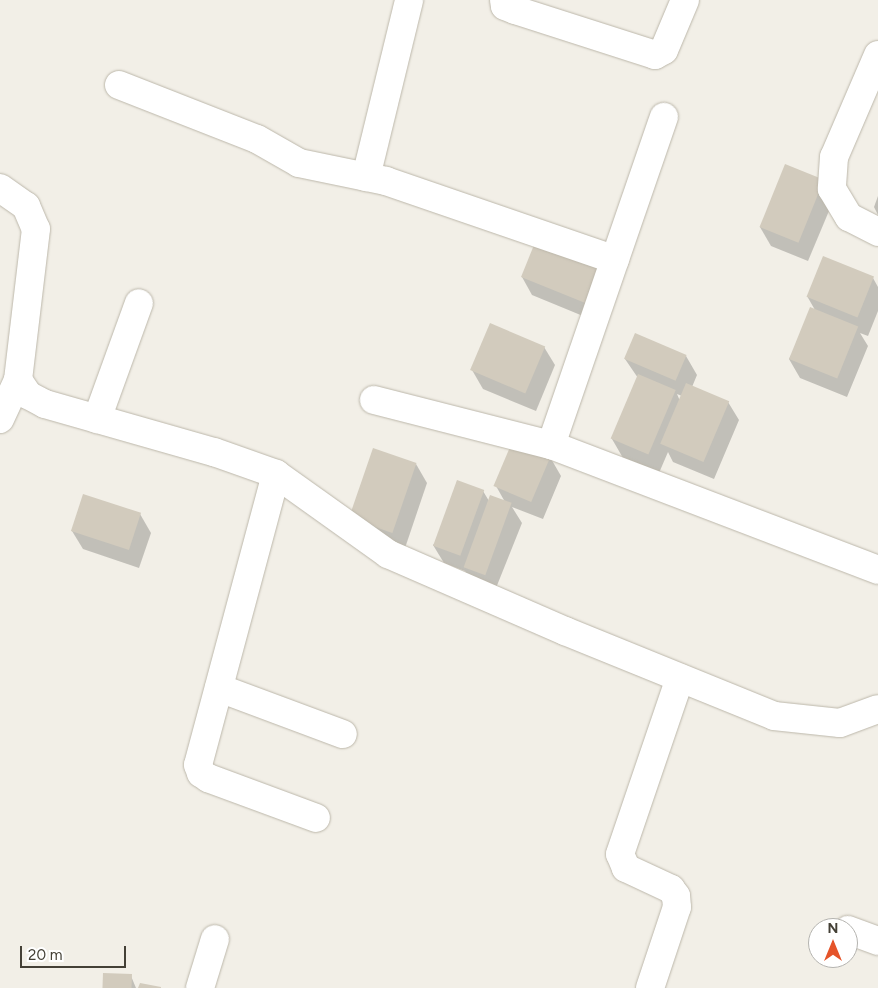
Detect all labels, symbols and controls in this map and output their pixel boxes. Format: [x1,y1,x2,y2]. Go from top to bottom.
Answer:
north arrow [808,918,858,968]
text: N [828,920,838,937]
scale bar [22,936,129,968]
text: 20 m [28,946,62,964]

